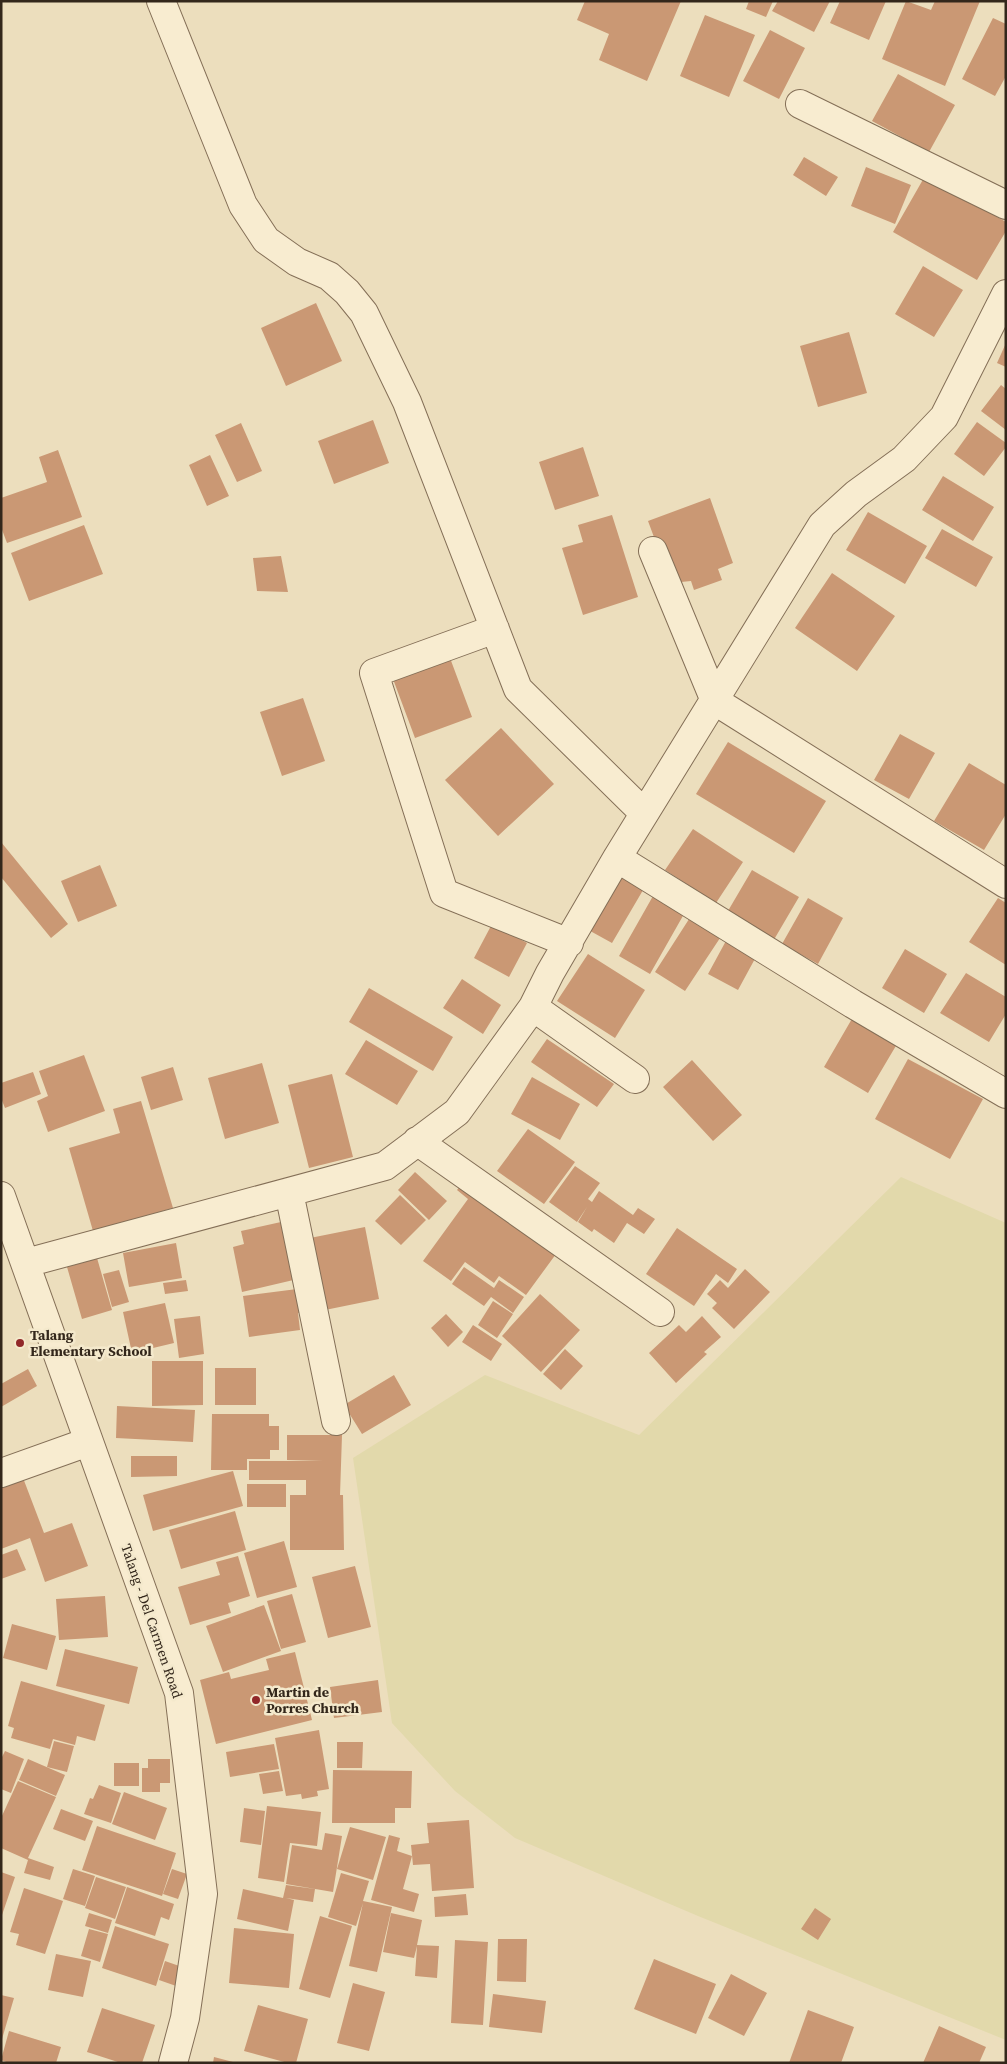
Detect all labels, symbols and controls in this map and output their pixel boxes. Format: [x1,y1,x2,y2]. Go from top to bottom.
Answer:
place label: Talang Elementary School [30,1325,152,1361]
marker: Talang Elementary School [14,1337,26,1349]
street label: Talang - Del Carmen Road [116,1541,188,1701]
place label: Martin de Porres Church [266,1682,360,1718]
marker: Martin de Porres Church [250,1694,262,1706]

